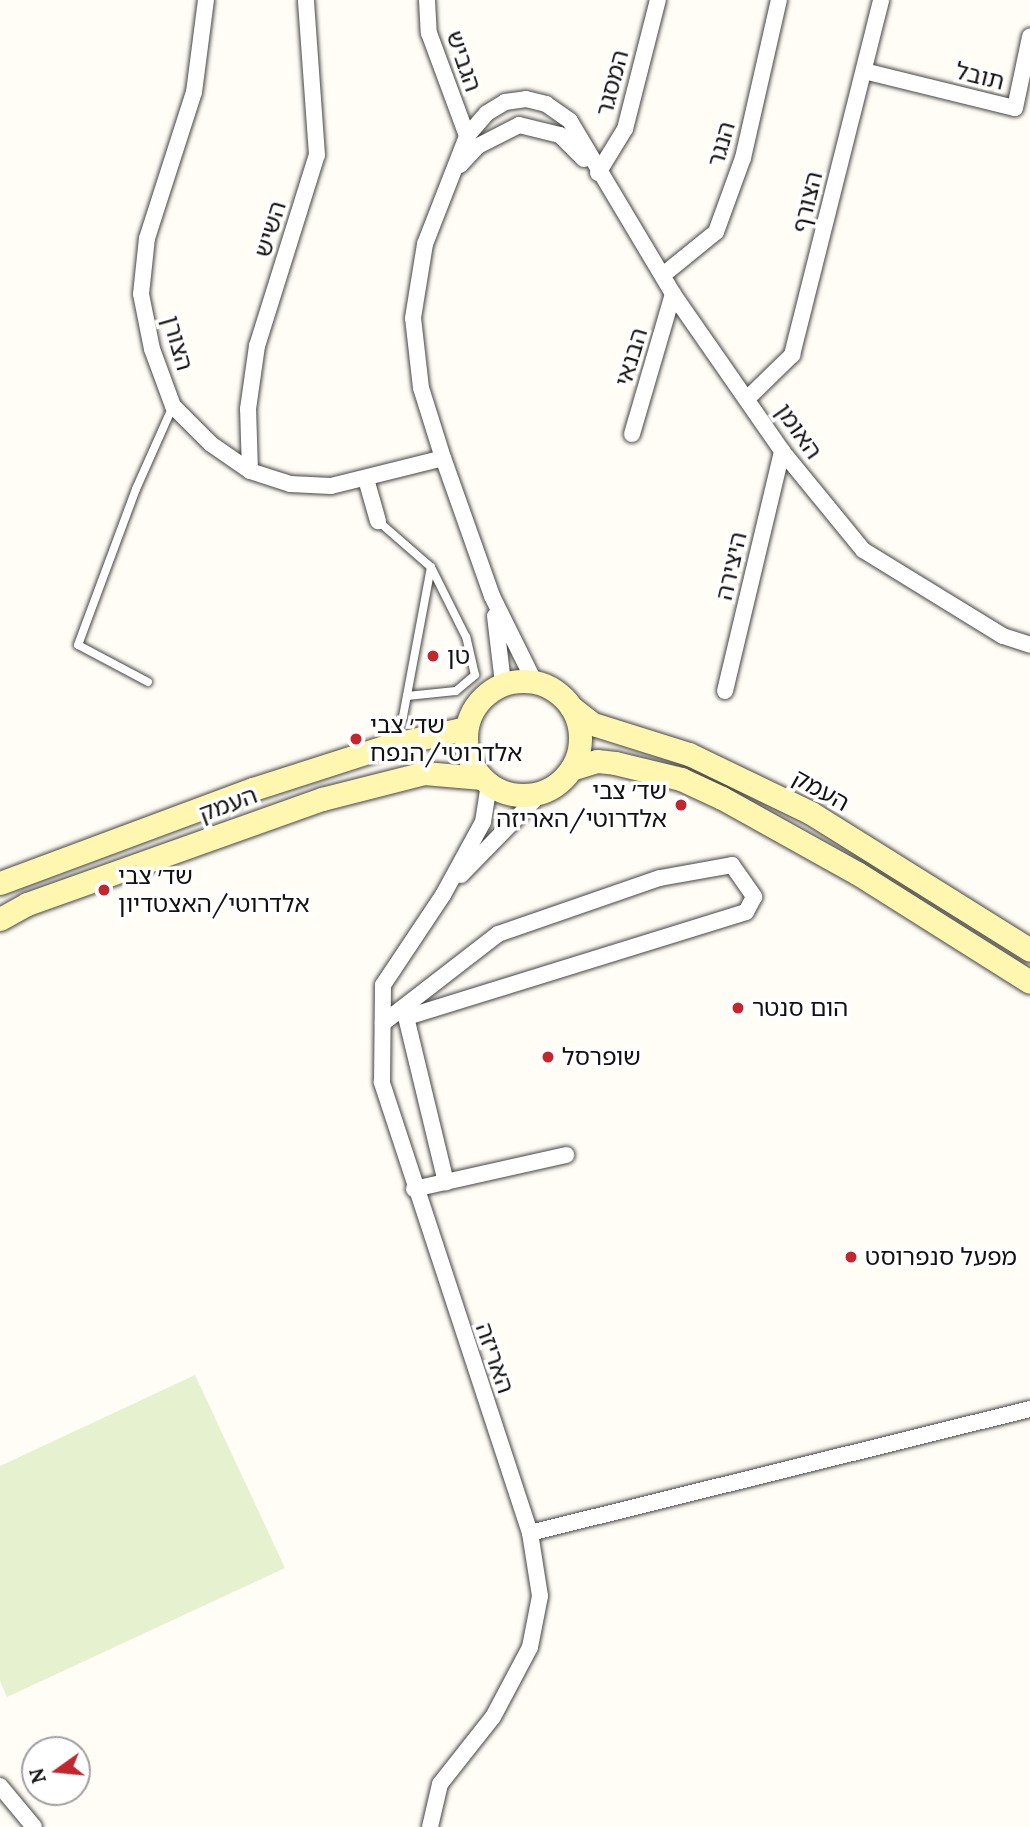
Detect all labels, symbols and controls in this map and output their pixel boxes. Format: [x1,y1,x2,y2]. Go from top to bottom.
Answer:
street label: הגביש [440,27,488,95]
street label: המסגר [589,47,635,119]
street label: תובל [952,56,1008,96]
street label: הנגר [701,118,741,170]
street label: הצורף [786,168,828,236]
street label: השיש [248,197,292,261]
street label: הצורן [156,312,200,374]
street label: הבנאי [609,324,653,390]
street label: האומן [770,398,828,464]
street label: היצירה [709,529,753,603]
place label: טן [447,642,470,670]
marker: טן [425,648,441,664]
place label: שד׳ צבי אלדרוטי/הנפח [370,711,522,767]
marker: שד׳ צבי אלדרוטי/הנפח [348,731,364,747]
street label: העמק [788,763,854,817]
place label: שד׳ צבי אלדרוטי/האריזה [496,777,667,833]
street label: העמק [195,780,261,828]
marker: שד׳ צבי אלדרוטי/האריזה [673,797,689,813]
place label: שד׳ צבי אלדרוטי/האצטדיון [118,862,310,918]
marker: שד׳ צבי אלדרוטי/האצטדיון [96,882,112,898]
place label: הום סנטר [752,994,848,1022]
marker: הום סנטר [730,1000,746,1016]
place label: שופרסל [562,1043,641,1071]
marker: שופרסל [540,1049,556,1065]
place label: מפעל סנפרוסט [865,1243,1017,1271]
marker: מפעל סנפרוסט [843,1249,859,1265]
street label: האריזה [470,1319,520,1397]
north arrow [21,1736,91,1806]
text: N [24,1766,51,1786]

